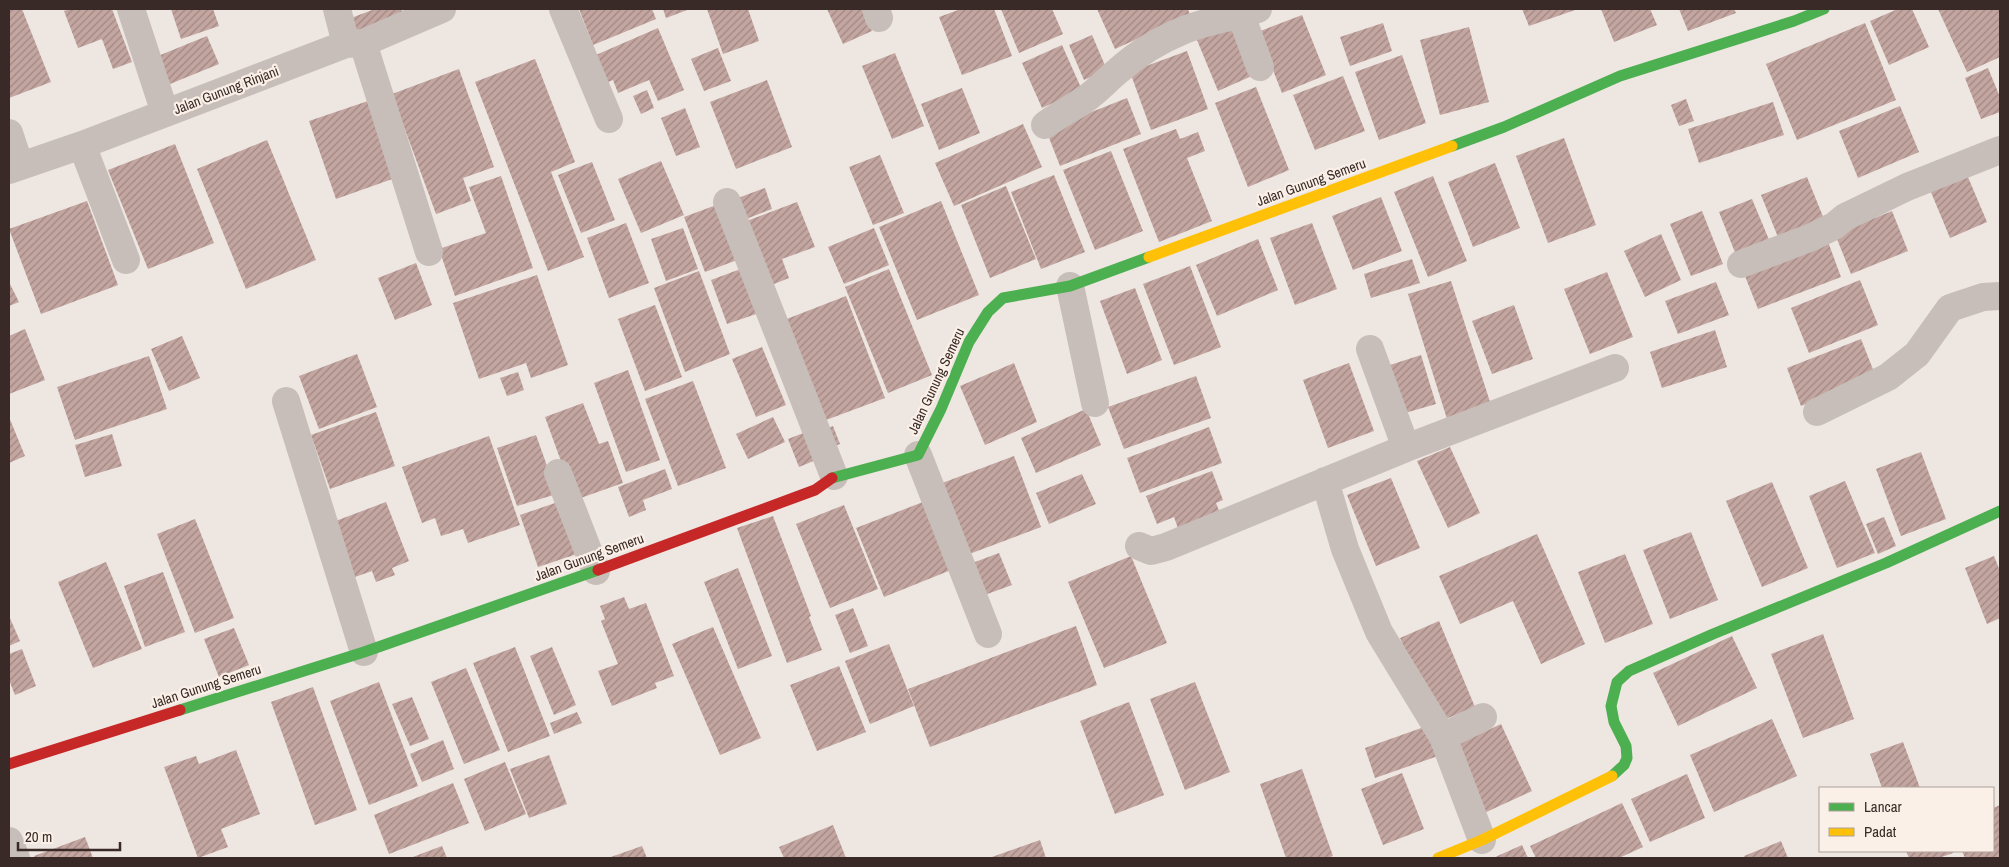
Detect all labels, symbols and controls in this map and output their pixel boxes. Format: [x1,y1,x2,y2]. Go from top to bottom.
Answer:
street label: Jalan Gunung Rinjani [171,62,281,118]
street label: Jalan Gunung Semeru [1254,154,1368,210]
street label: Jalan Gunung Semeru [904,325,968,437]
street label: Jalan Gunung Semeru [532,529,646,585]
street label: Jalan Gunung Semeru [149,660,263,712]
legend [1819,787,1994,852]
text: Lancar [1864,796,1902,817]
scale bar [18,820,120,852]
text: Padat [1864,821,1897,842]
text: 20 m [25,826,52,847]

